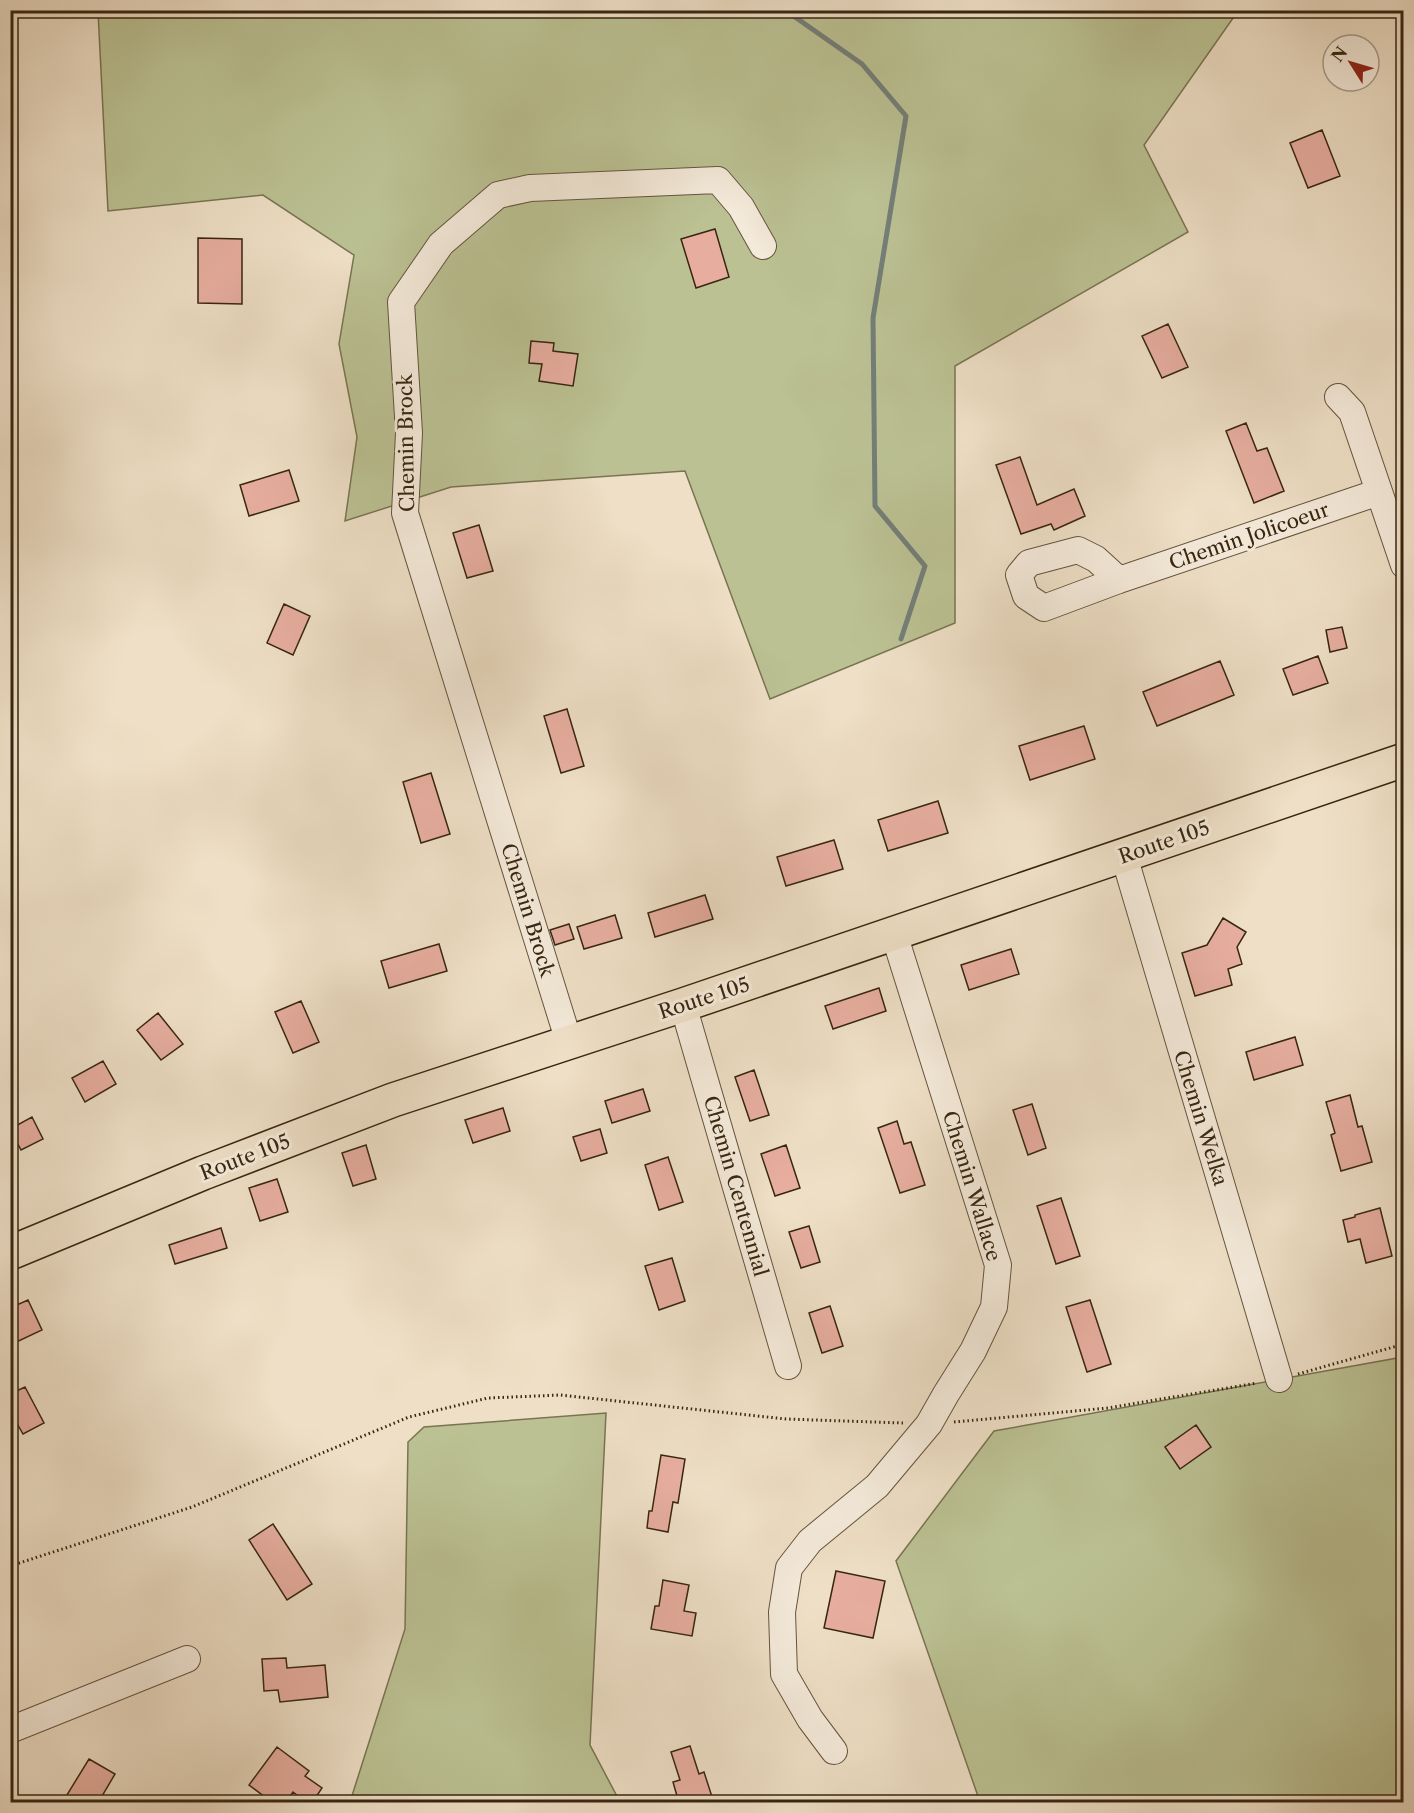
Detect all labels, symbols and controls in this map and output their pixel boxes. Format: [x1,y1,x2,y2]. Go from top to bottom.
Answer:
north arrow [1321,33,1381,93]
text: N [1327,42,1351,66]
street label: Chemin Brock [393,372,419,512]
street label: Chemin Jolicoeur [1166,497,1333,575]
street label: Route 105 [1115,815,1213,869]
street label: Chemin Brock [496,840,560,981]
street label: Route 105 [655,972,753,1024]
street label: Chemin Welka [1169,1048,1233,1189]
street label: Chemin Centennial [699,1093,773,1279]
street label: Chemin Wallace [938,1108,1006,1264]
street label: Route 105 [197,1129,293,1185]

